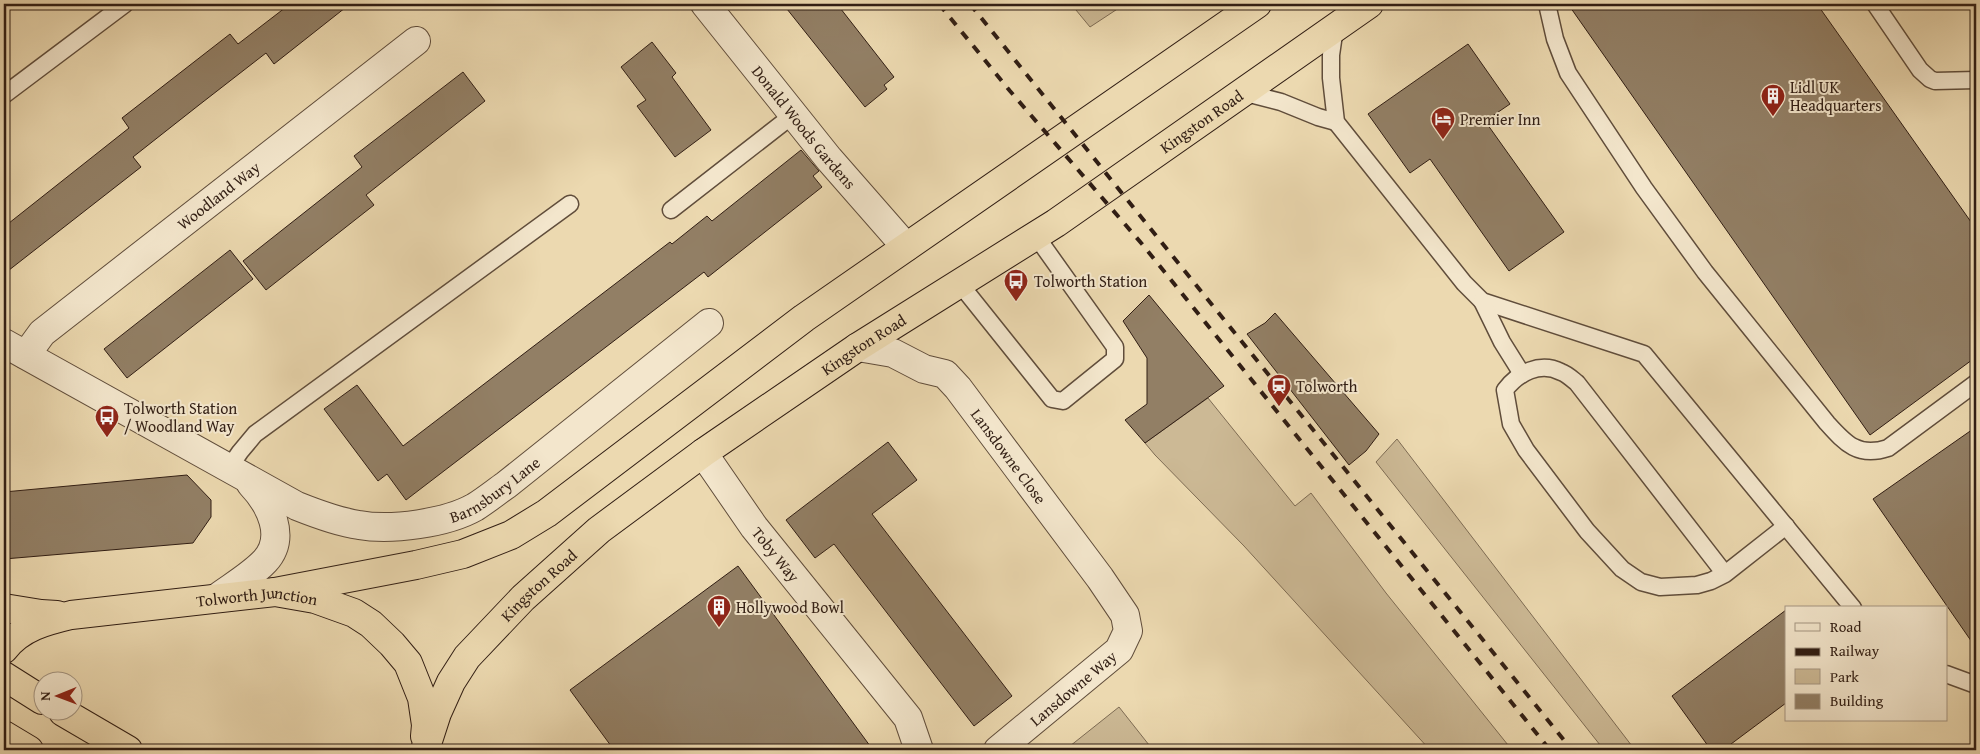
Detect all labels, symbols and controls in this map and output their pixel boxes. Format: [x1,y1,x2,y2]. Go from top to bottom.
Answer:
street label: Donald Woods Gardens [746,60,862,194]
place label: Lidl UK Headquarters [1790,75,1882,117]
street label: Kingston Road [1155,83,1248,159]
building icon: Lidl UK Headquarters [1760,83,1786,117]
hotel icon: Premier Inn [1430,106,1456,140]
place label: Premier Inn [1460,107,1541,131]
street label: Woodland Way [172,155,265,235]
bus stop icon: Tolworth Station [1003,268,1029,302]
place label: Tolworth Station [1034,269,1147,293]
street label: Kingston Road [816,308,911,381]
station icon: Tolworth [1266,373,1292,407]
place label: Tolworth [1296,374,1358,398]
place label: Tolworth Station / Woodland Way [124,396,237,438]
street label: Lansdowne Close [965,403,1053,509]
bus stop icon: Tolworth Station / Woodland Way [94,404,120,438]
street label: Barnsbury Lane [446,450,545,529]
street label: Toby Way [746,522,806,587]
street label: Kingston Road [495,543,582,627]
street label: Tolworth Junction [195,580,319,613]
building icon: Hollywood Bowl [706,594,732,628]
place label: Hollywood Bowl [736,595,845,619]
legend [1785,606,1948,722]
text: Road [1830,616,1861,637]
text: Railway [1830,640,1880,661]
street label: Lansdowne Way [1024,644,1122,732]
text: Park [1830,666,1859,687]
north arrow [32,672,82,722]
text: Building [1830,690,1884,711]
text: N [35,691,55,701]

